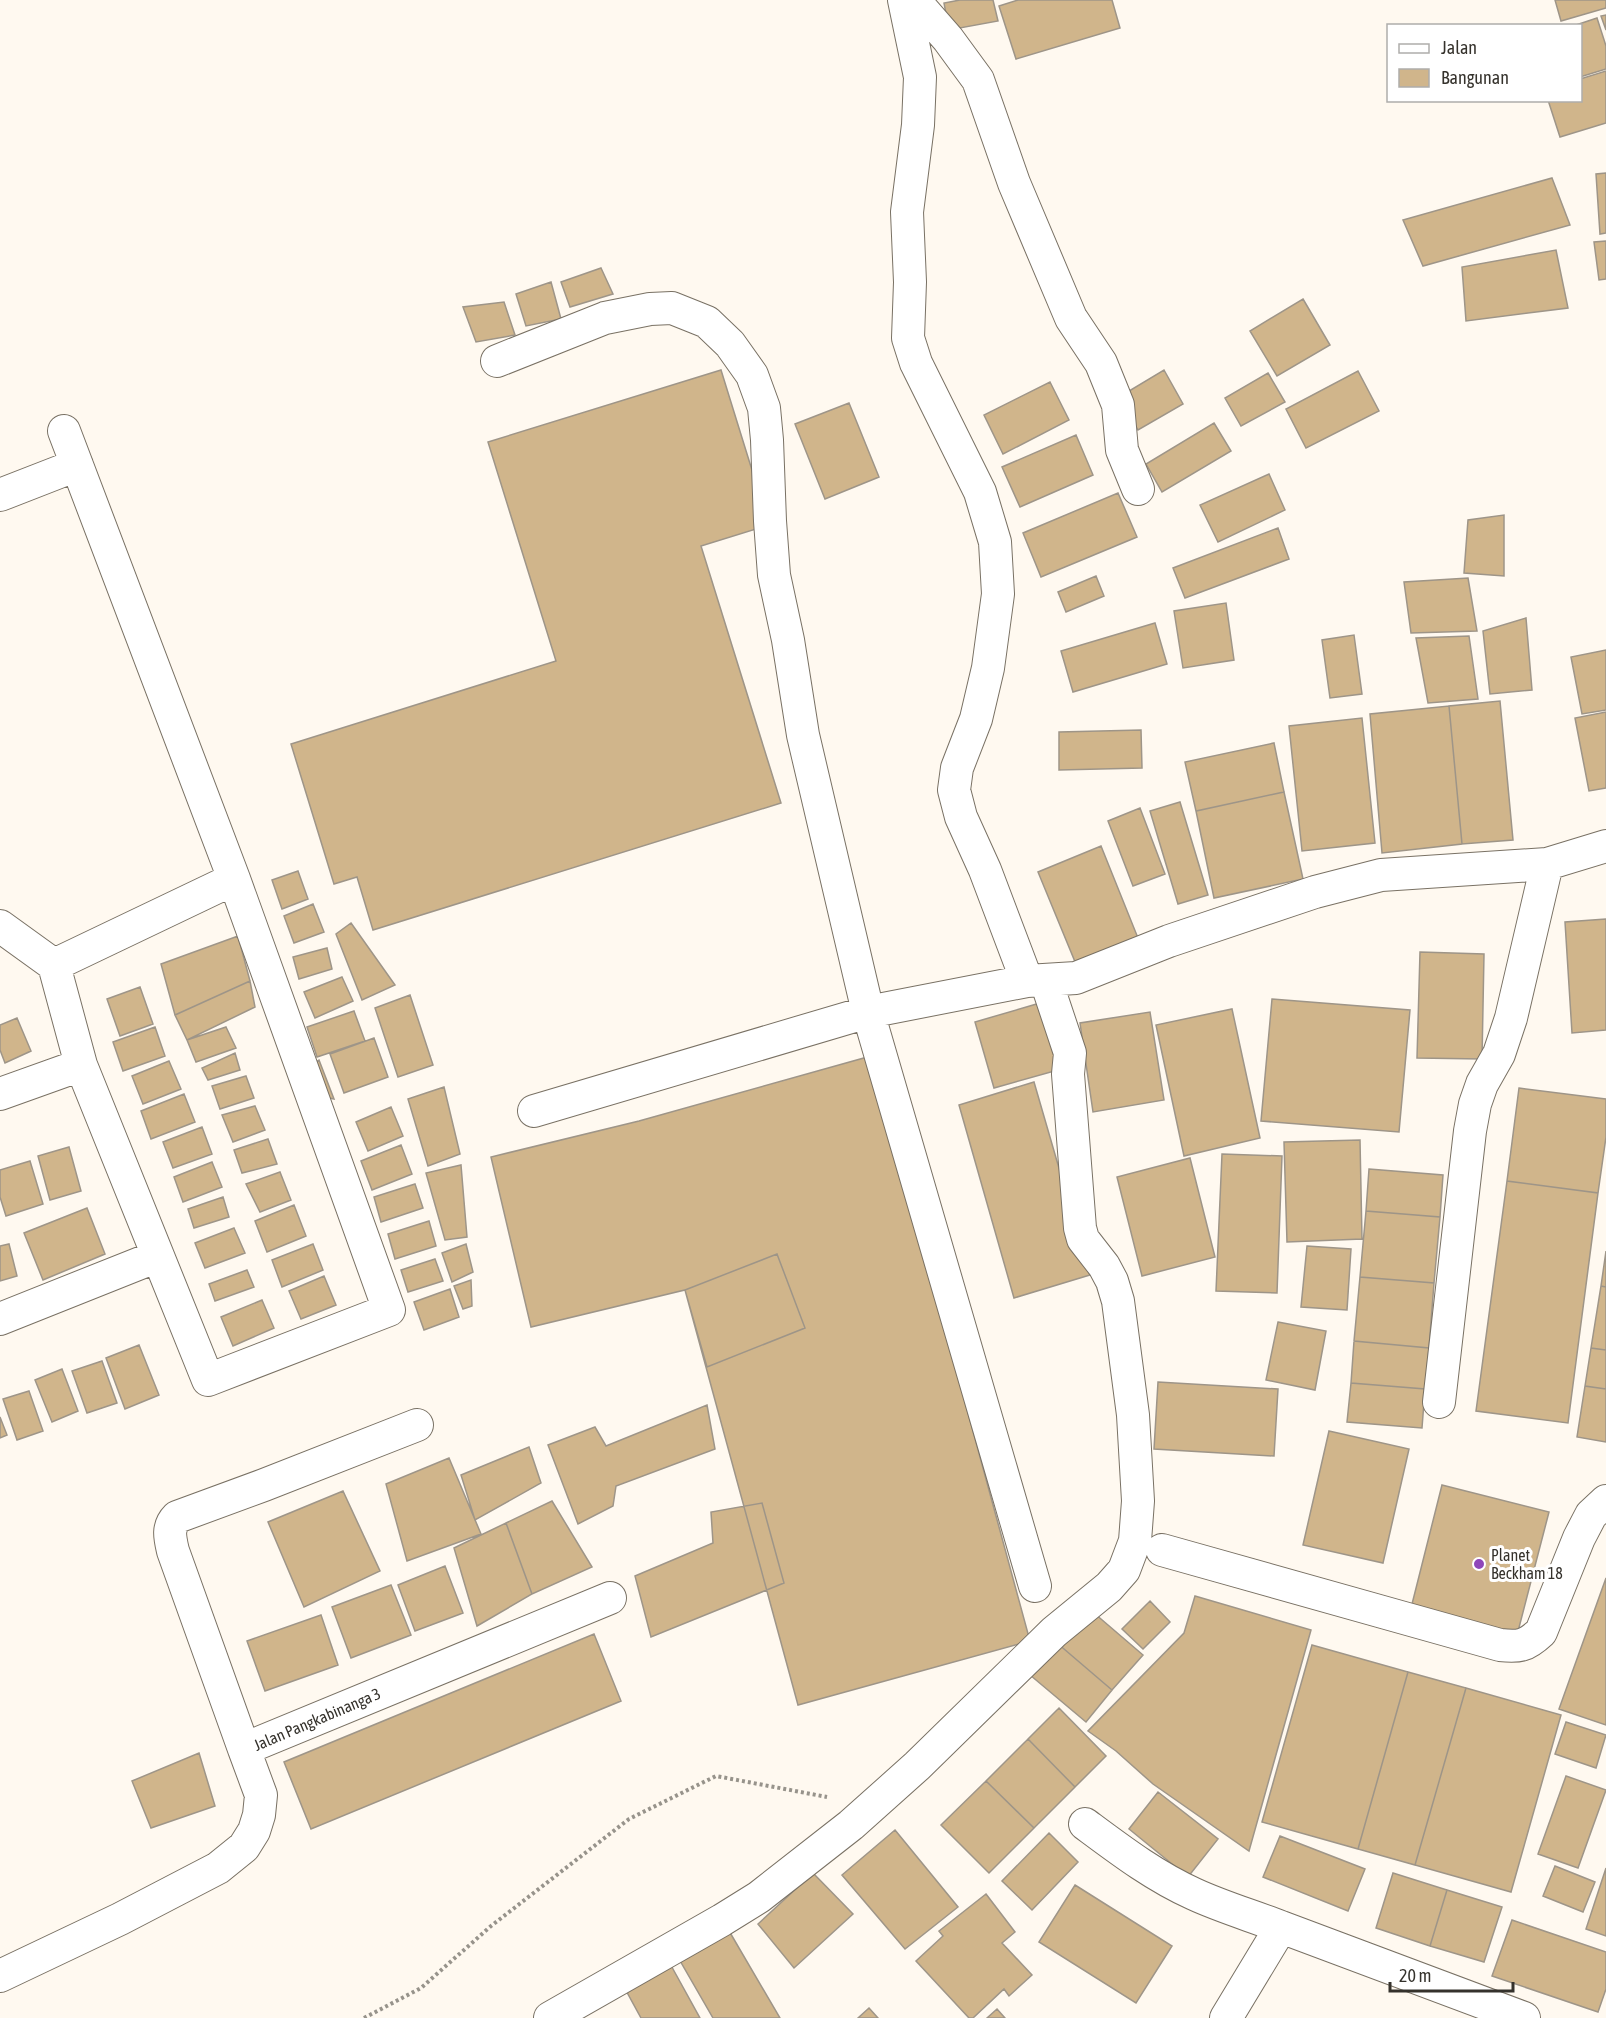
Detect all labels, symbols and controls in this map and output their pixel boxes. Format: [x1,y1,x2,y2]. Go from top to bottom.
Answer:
legend [1387,24,1582,102]
text: Jalan [1441,37,1477,58]
text: Bangunan [1441,67,1509,88]
place label: Planet Beckham 18 [1491,1546,1563,1582]
marker: Planet Beckham 18 [1472,1557,1486,1571]
street label: Jalan Pangkabinanga 3 [251,1684,384,1755]
scale bar [1390,1955,1513,1993]
text: 20 m [1399,1965,1431,1986]

